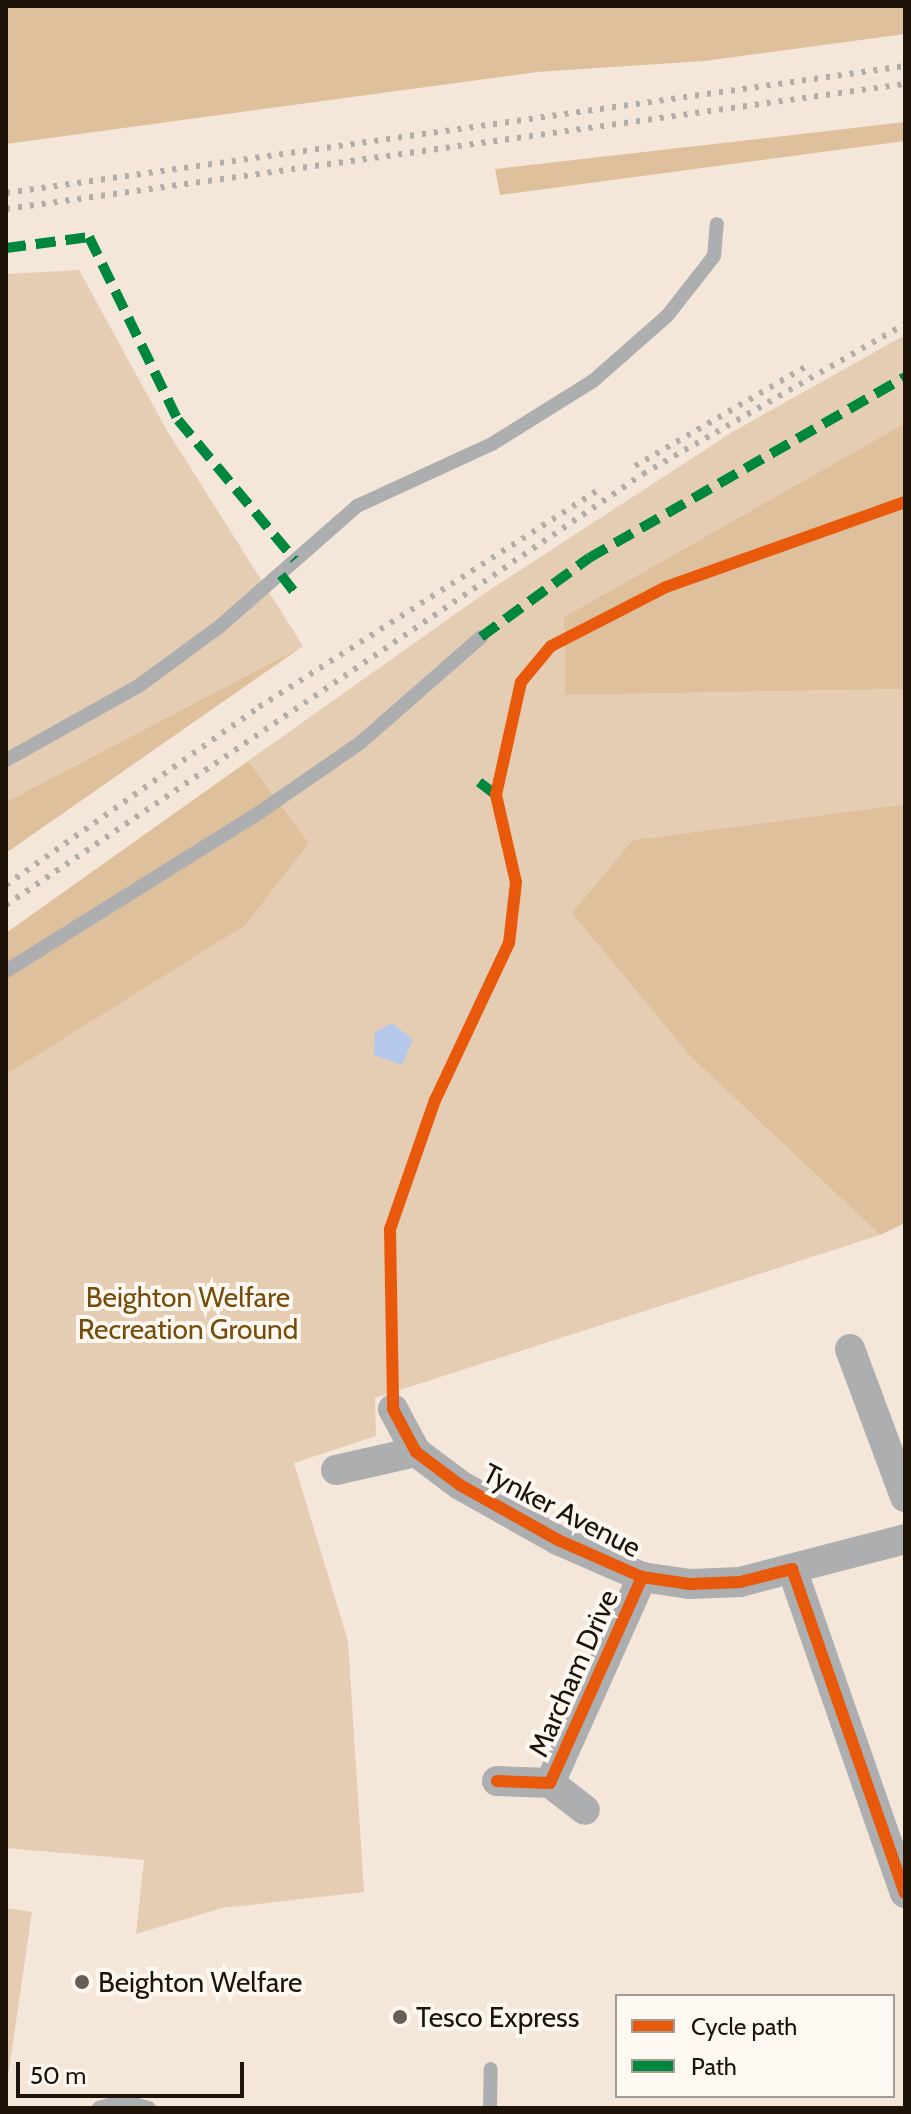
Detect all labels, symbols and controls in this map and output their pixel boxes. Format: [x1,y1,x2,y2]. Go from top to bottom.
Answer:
park label: Beighton Welfare Recreation Ground [78,1280,298,1346]
street label: Tynker Avenue [478,1456,646,1564]
street label: Marcham Drive [521,1584,625,1762]
place label: Beighton Welfare [98,1965,302,1999]
marker: Beighton Welfare [73,1973,91,1991]
legend [615,1994,895,2098]
place label: Tesco Express [416,2000,579,2034]
marker: Tesco Express [391,2008,409,2026]
text: Cycle path [691,2012,797,2041]
scale bar [20,2046,248,2096]
text: Path [691,2052,737,2081]
text: 50 m [30,2061,86,2090]

